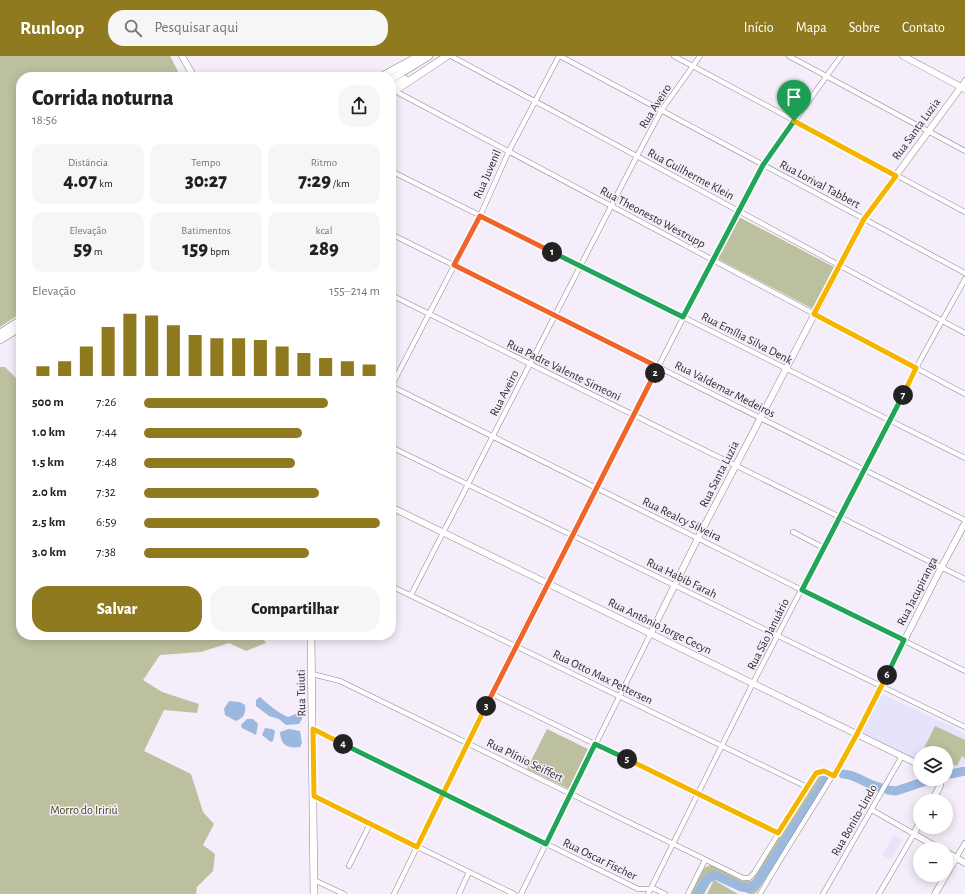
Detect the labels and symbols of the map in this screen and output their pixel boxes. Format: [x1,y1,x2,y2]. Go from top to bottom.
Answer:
pin [777,80,811,121]
street label: Rua Aveiro [637,82,673,130]
street label: Rua Santa Luzia [890,96,943,162]
street label: Rua Guilherme Klein [646,146,736,202]
street label: Rua Juvenil [471,148,503,200]
street label: Rua Lorival Tabbert [778,158,862,210]
street label: Rua Theonesto Westrupp [598,184,708,250]
pin: 1 [542,242,562,262]
street label: Rua Emília Silva Denk [699,310,795,366]
street label: Rua Padre Valente Simeoni [505,337,623,403]
street label: Rua Valdemar Medeiros [673,358,777,420]
pin: 2 [645,363,665,383]
street label: Rua Aveiro [487,368,521,418]
pin: 7 [893,385,913,405]
street label: Rua Santa Luzia [697,438,741,509]
street label: Rua Realcy Silveira [640,495,724,544]
street label: Rua Jacupiranga [895,554,940,627]
street label: Rua Habib Farah [645,556,719,600]
street label: Rua Antônio Jorge Cecyn [606,596,714,657]
street label: Rua São Januário [745,596,791,672]
street label: Rua Otto Max Pettersen [551,648,655,706]
pin: 6 [877,665,897,685]
street label: Rua Tuiuti [295,669,307,717]
pin: 3 [476,696,496,716]
pin: 4 [333,734,353,754]
street label: Rua Plínio Seiffert [485,736,565,784]
pin: 5 [617,749,637,769]
street label: Rua Bonito-Lindo [829,782,879,858]
park label: Morro do Iririú [50,804,118,816]
street label: Rua Oscar Fischer [561,836,639,882]

